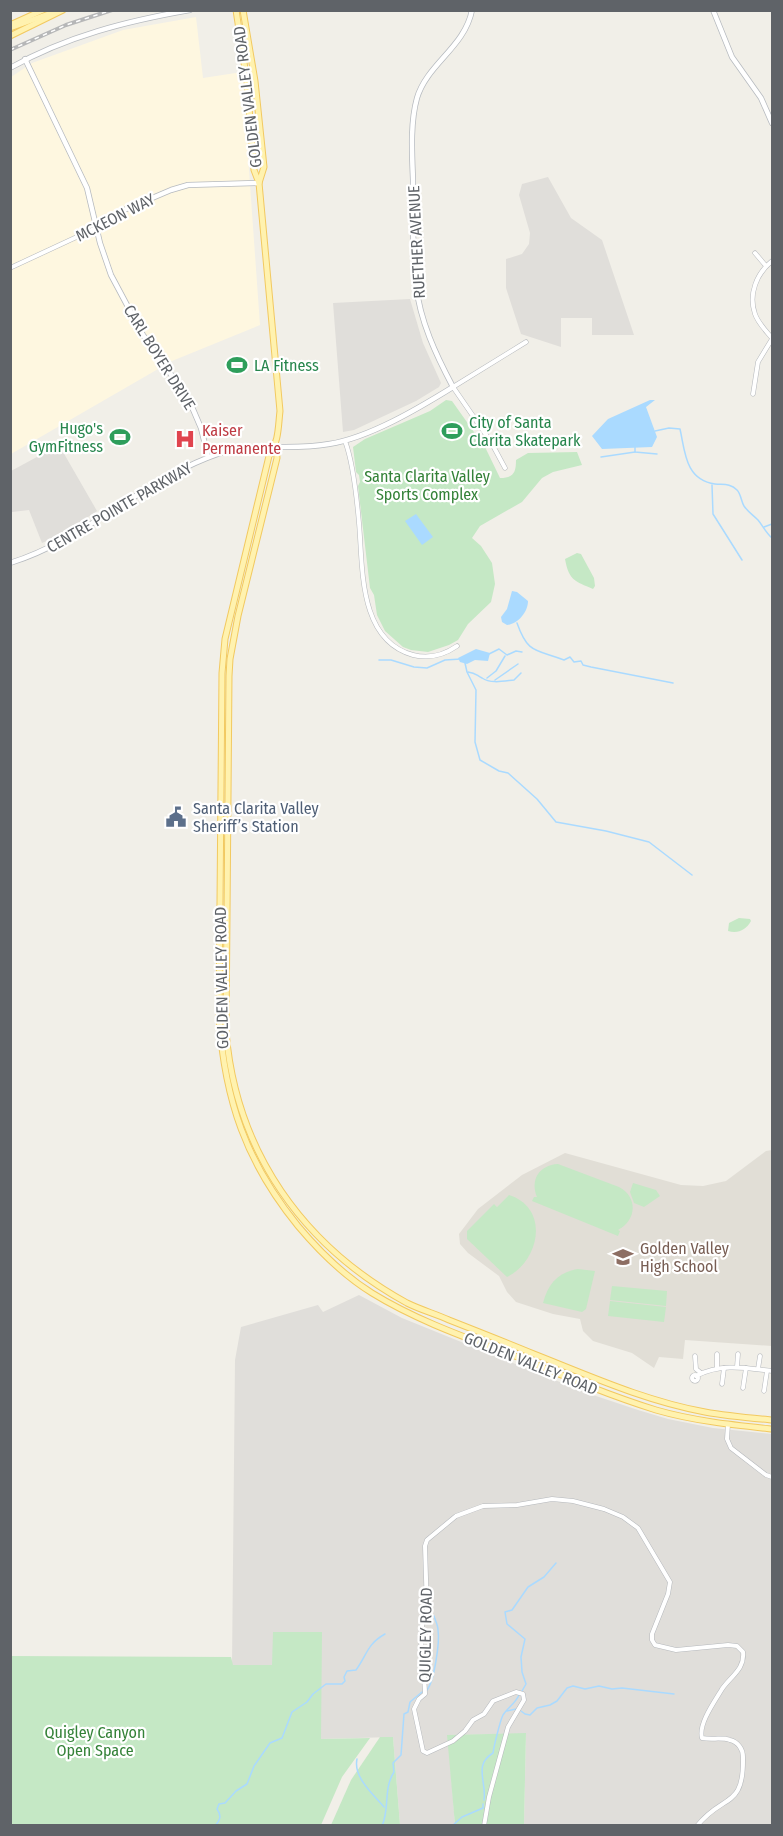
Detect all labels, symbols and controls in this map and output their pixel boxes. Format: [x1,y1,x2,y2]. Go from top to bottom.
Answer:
street label: GOLDEN VALLEY ROAD [229,25,266,169]
street label: RUETHER AVENUE [404,185,429,299]
street label: MCKEON WAY [72,189,158,245]
street label: CARL BOYER DRIVE [120,301,199,413]
sports icon: LA Fitness [225,353,249,377]
place label: LA Fitness [254,356,319,375]
place label: City of Santa Clarita Skatepark [469,413,581,450]
place label: Hugo's GymFitness [29,419,103,456]
sports icon: City of Santa Clarita Skatepark [440,419,464,443]
place label: Kaiser Permanente [202,421,281,458]
sports icon: Hugo's GymFitness [108,425,132,449]
hospital icon: Kaiser Permanente [173,427,197,451]
street label: CENTRE POINTE PARKWAY [43,458,195,557]
park label: Santa Clarita Valley Sports Complex [364,467,491,504]
place label: Santa Clarita Valley Sheriff’s Station [193,799,320,836]
public building icon: Santa Clarita Valley Sheriff’s Station [164,805,188,829]
street label: GOLDEN VALLEY ROAD [211,907,232,1049]
place label: Golden Valley High School [640,1239,730,1276]
school or university icon: Golden Valley High School [611,1245,635,1269]
street label: GOLDEN VALLEY ROAD [461,1328,600,1399]
street label: QUIGLEY ROAD [415,1587,436,1683]
park label: Quigley Canyon Open Space [45,1723,145,1760]

